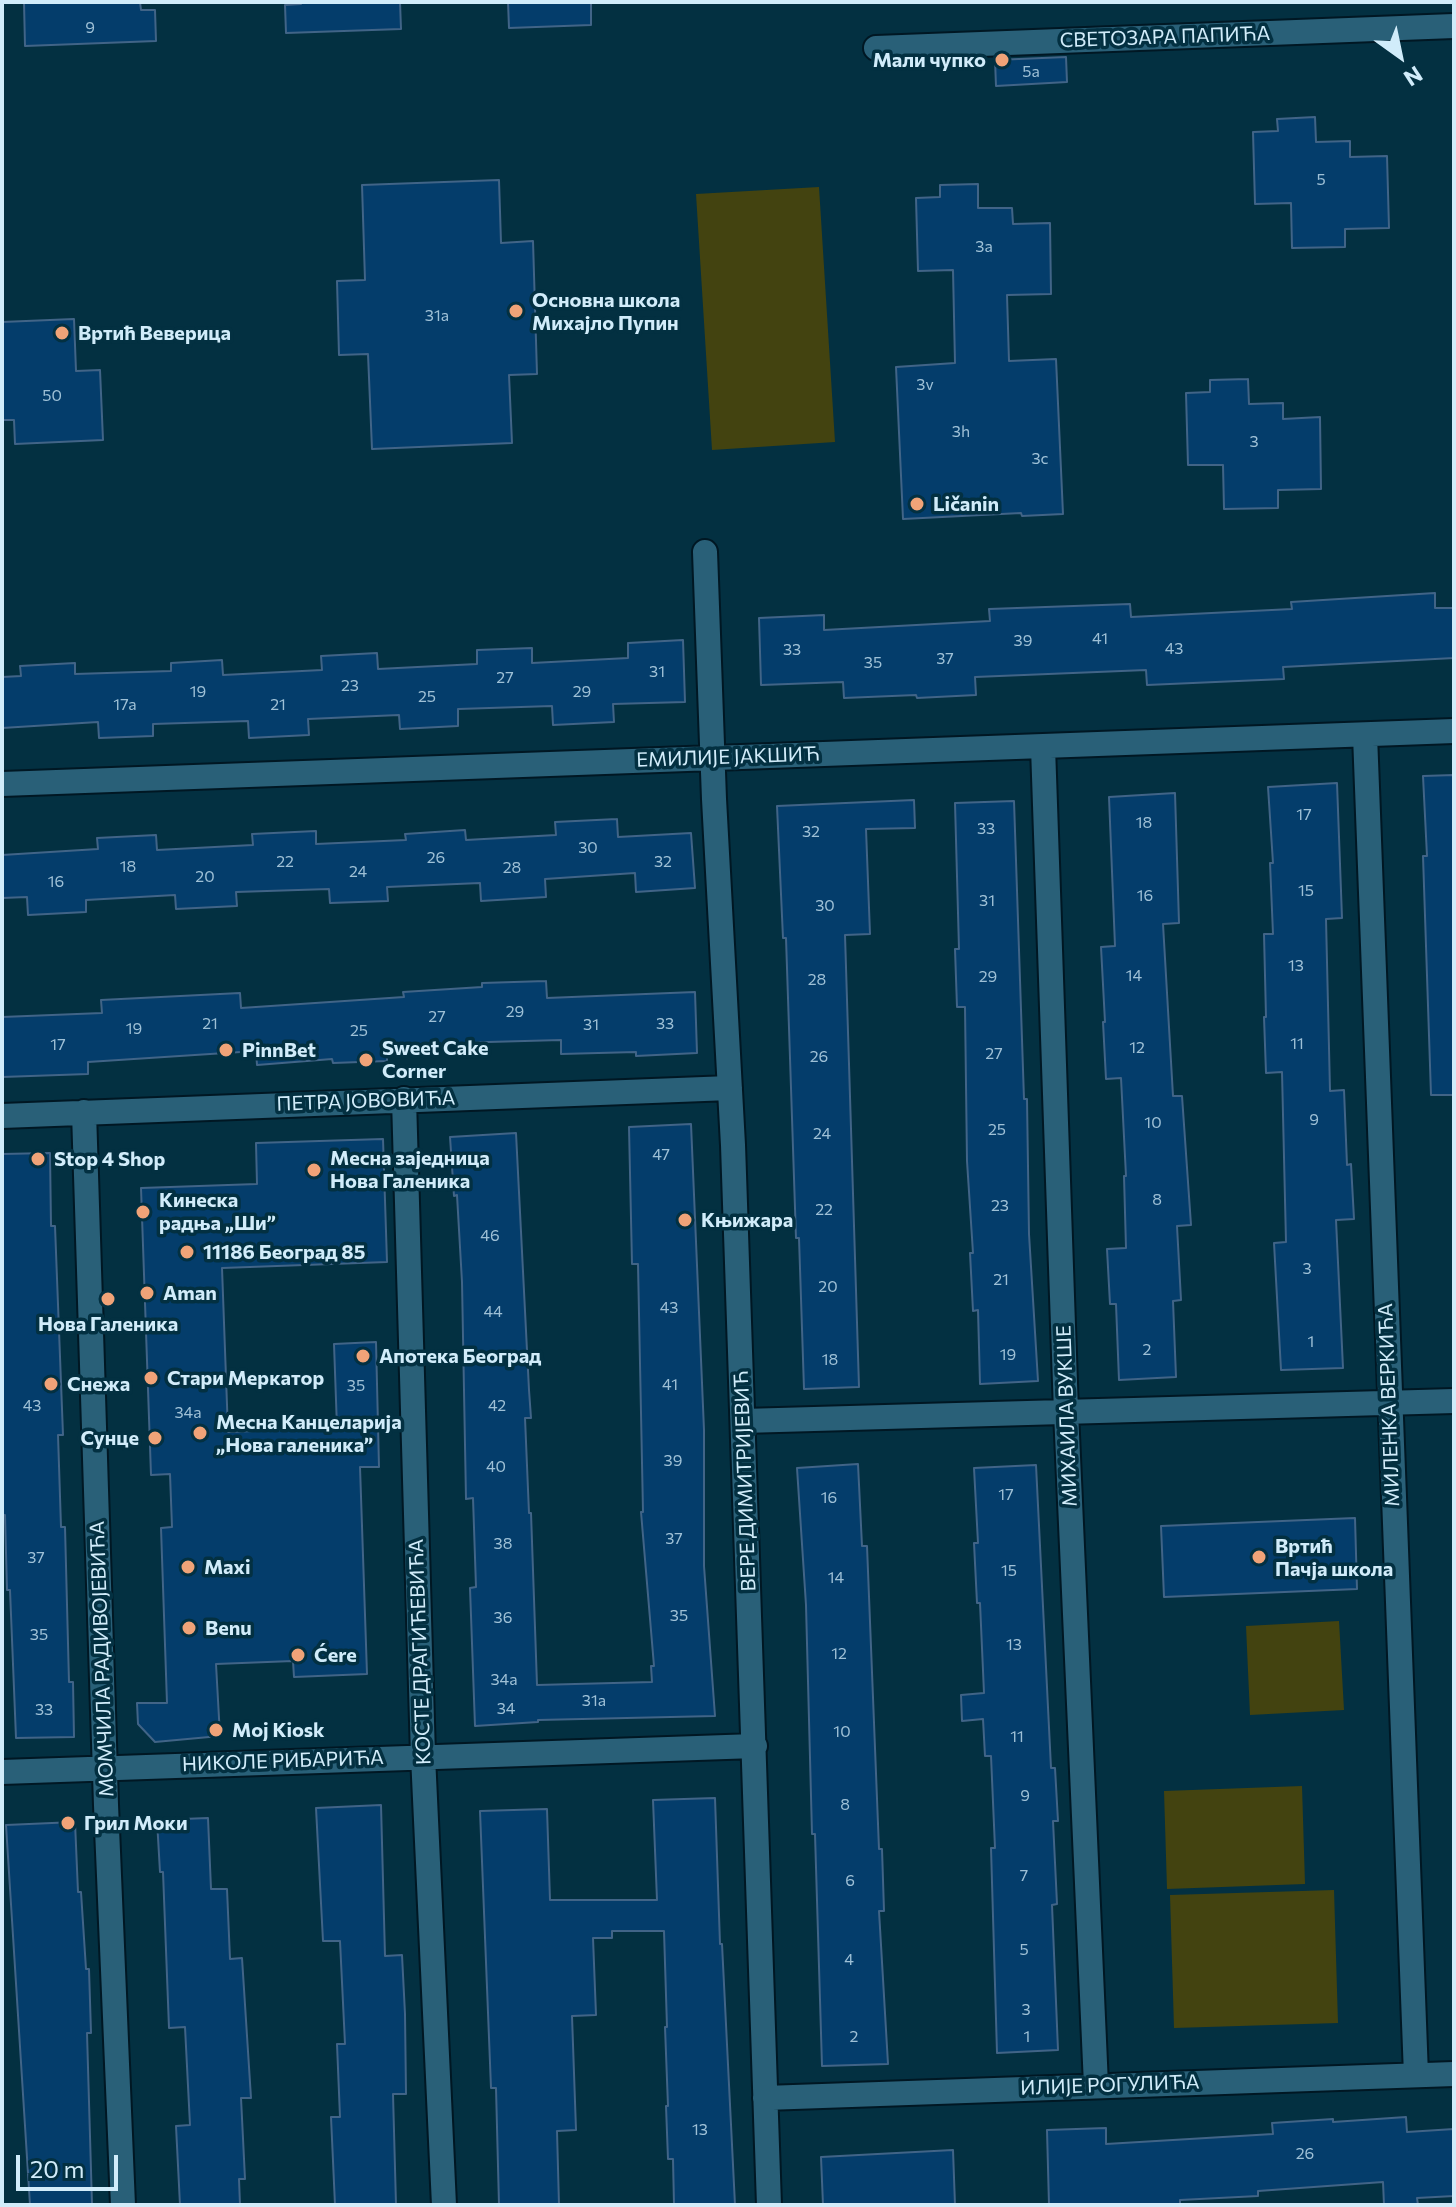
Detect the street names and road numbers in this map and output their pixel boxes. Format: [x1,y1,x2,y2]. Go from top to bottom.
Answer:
street label: СВЕТОЗАРА ПАПИЋА [1059,21,1271,53]
street label: ЕМИЛИЈЕ ЈАКШИЋ [636,742,820,772]
street label: ПЕТРА ЈОВОВИЋА [276,1086,456,1116]
street label: МИЛЕНКА ВЕРКИЋА [1373,1303,1405,1507]
street label: МИХАИЛА ВУКШЕ [1052,1325,1082,1507]
street label: ВЕРЕ ДИМИТРИЈЕВИЋ [729,1370,761,1592]
street label: МОМЧИЛА РАДИВОЈЕВИЋА [85,1520,119,1798]
street label: КОСТЕ ДРАГИЋЕВИЋА [404,1539,436,1765]
street label: НИКОЛЕ РИБАРИЋА [182,1745,384,1777]
street label: ИЛИЈЕ РОГУЛИЋА [1020,2070,1200,2100]

